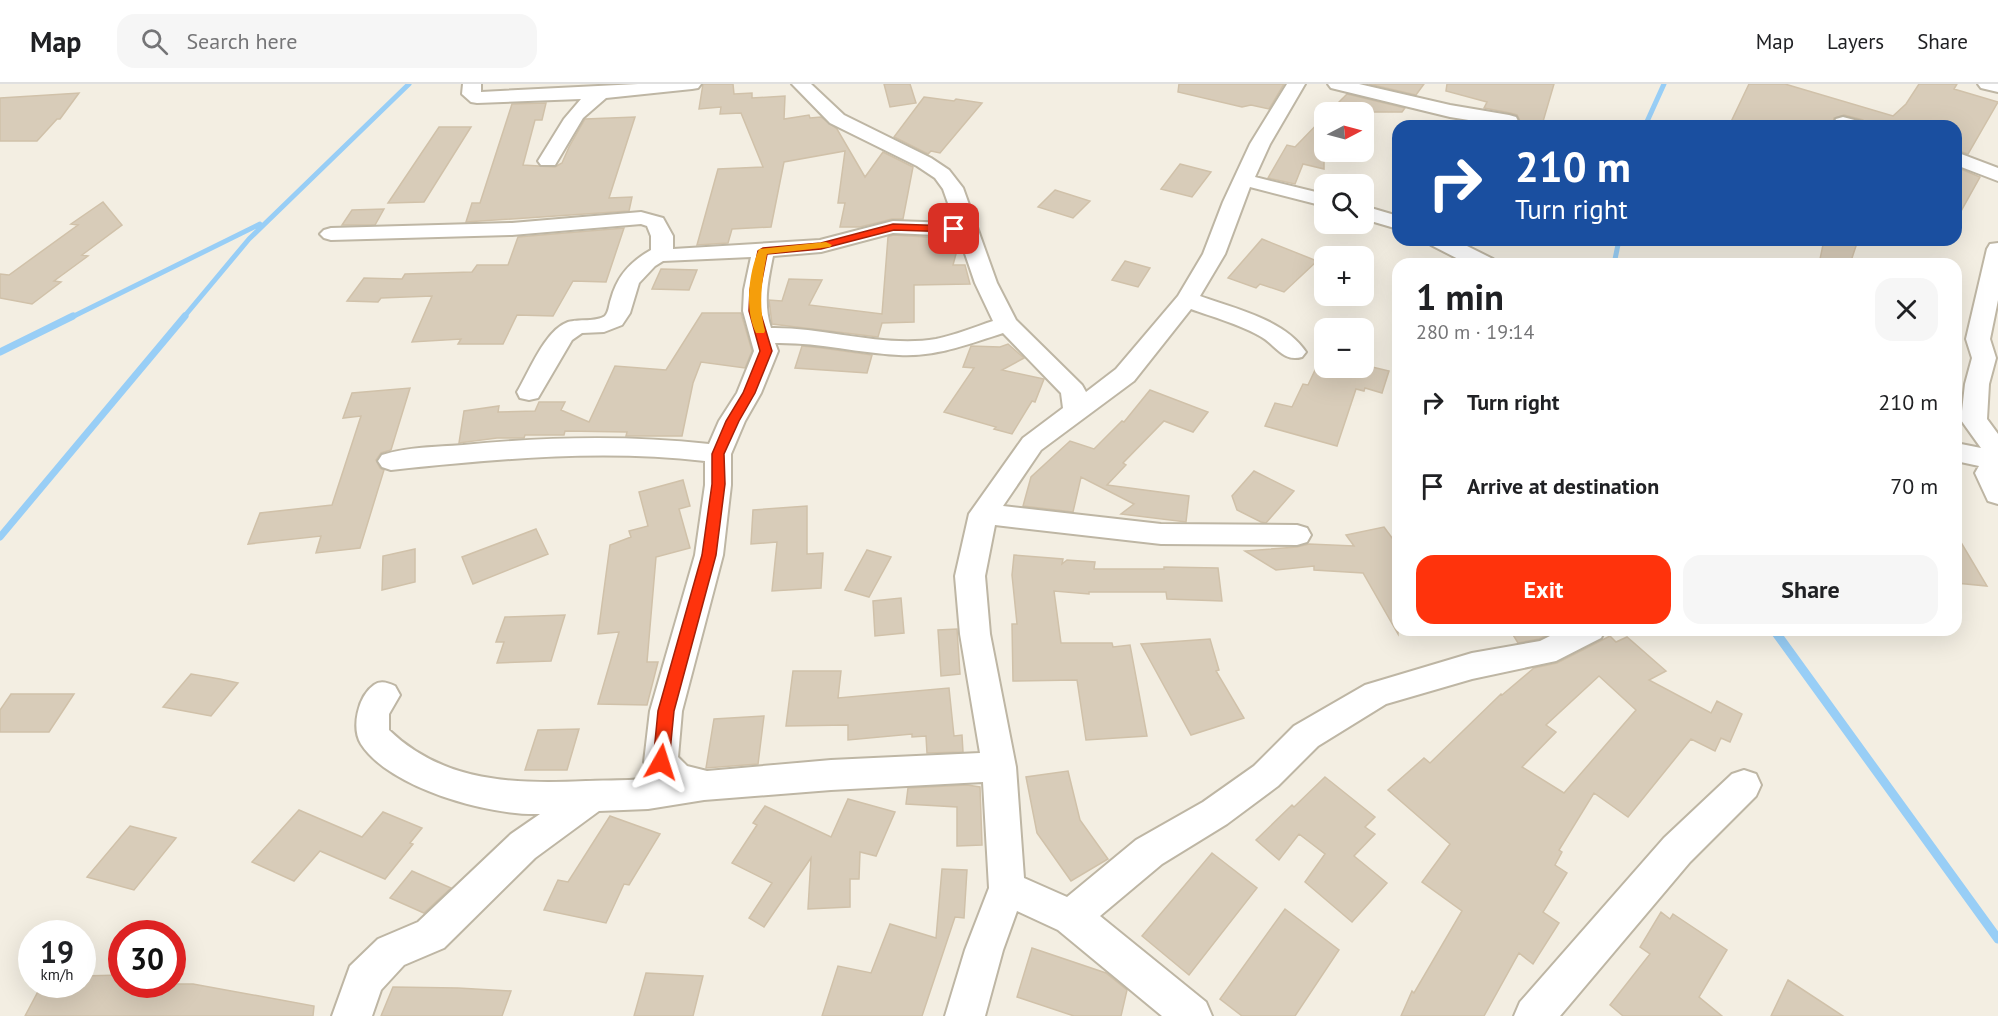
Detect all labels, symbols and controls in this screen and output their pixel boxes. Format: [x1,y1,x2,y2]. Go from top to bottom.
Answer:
search box [117,14,537,68]
text: Map [30,23,81,60]
icon: search [138,25,171,58]
text: Search here [186,27,297,55]
text: Map [1756,28,1794,55]
text: Layers [1827,28,1884,55]
text: Share [1917,28,1968,55]
north arrow [1314,102,1374,162]
map controls [1314,102,1374,378]
text: 210 m [1515,139,1631,194]
icon: right [1416,144,1494,222]
button: search [1314,174,1374,234]
text: Turn right [1515,192,1628,226]
pin [928,203,979,254]
icon: arrive [937,212,970,245]
button: + [1314,246,1374,306]
text: 1 min [1416,273,1504,320]
button: close [1875,278,1938,341]
button: − [1314,318,1374,378]
text: 280 m · 19:14 [1416,319,1534,345]
icon: right [1416,386,1449,419]
text: Turn right [1467,388,1559,416]
text: 210 m [1878,388,1938,416]
icon: arrive [1416,470,1449,503]
text: Arrive at destination [1467,472,1659,500]
text: 70 m [1890,472,1938,500]
button: Exit [1416,555,1671,624]
button: Share [1683,555,1938,624]
position arrow [629,730,693,794]
speed limit sign: 30 [108,920,186,998]
text: 19 [40,932,74,971]
text: km/h [41,965,73,984]

